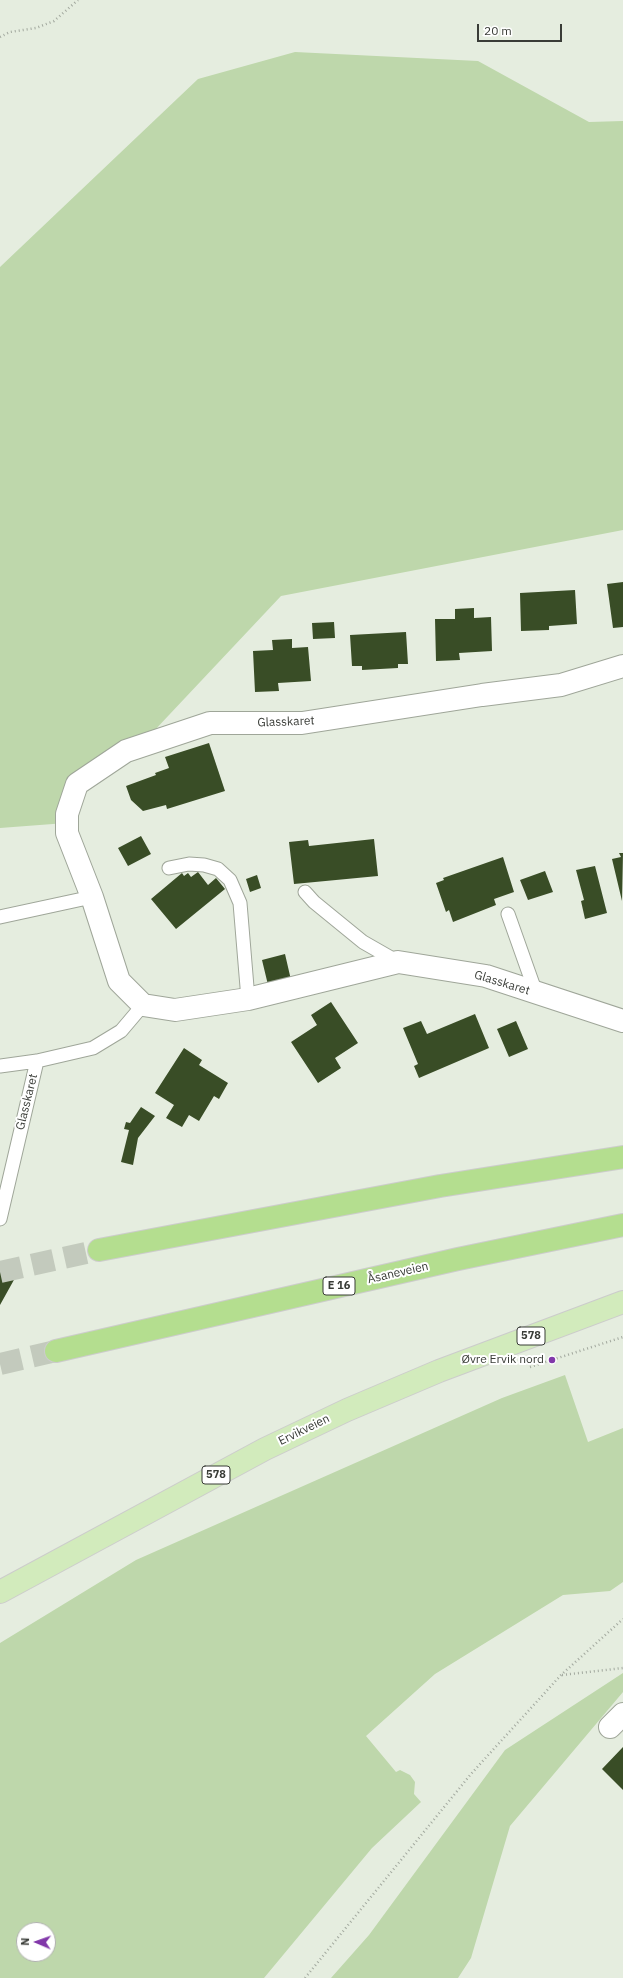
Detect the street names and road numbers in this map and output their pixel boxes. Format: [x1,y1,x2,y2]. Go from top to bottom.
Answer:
street label: Glasskaret [257,714,315,730]
street label: Glasskaret [472,968,532,998]
street label: Glasskaret [13,1072,41,1132]
street label: Åsaneveien [366,1259,430,1287]
road number: E 16 [323,1277,355,1295]
road number: 578 [517,1327,545,1345]
street label: Ervikveien [276,1411,332,1449]
road number: 578 [202,1466,230,1484]

